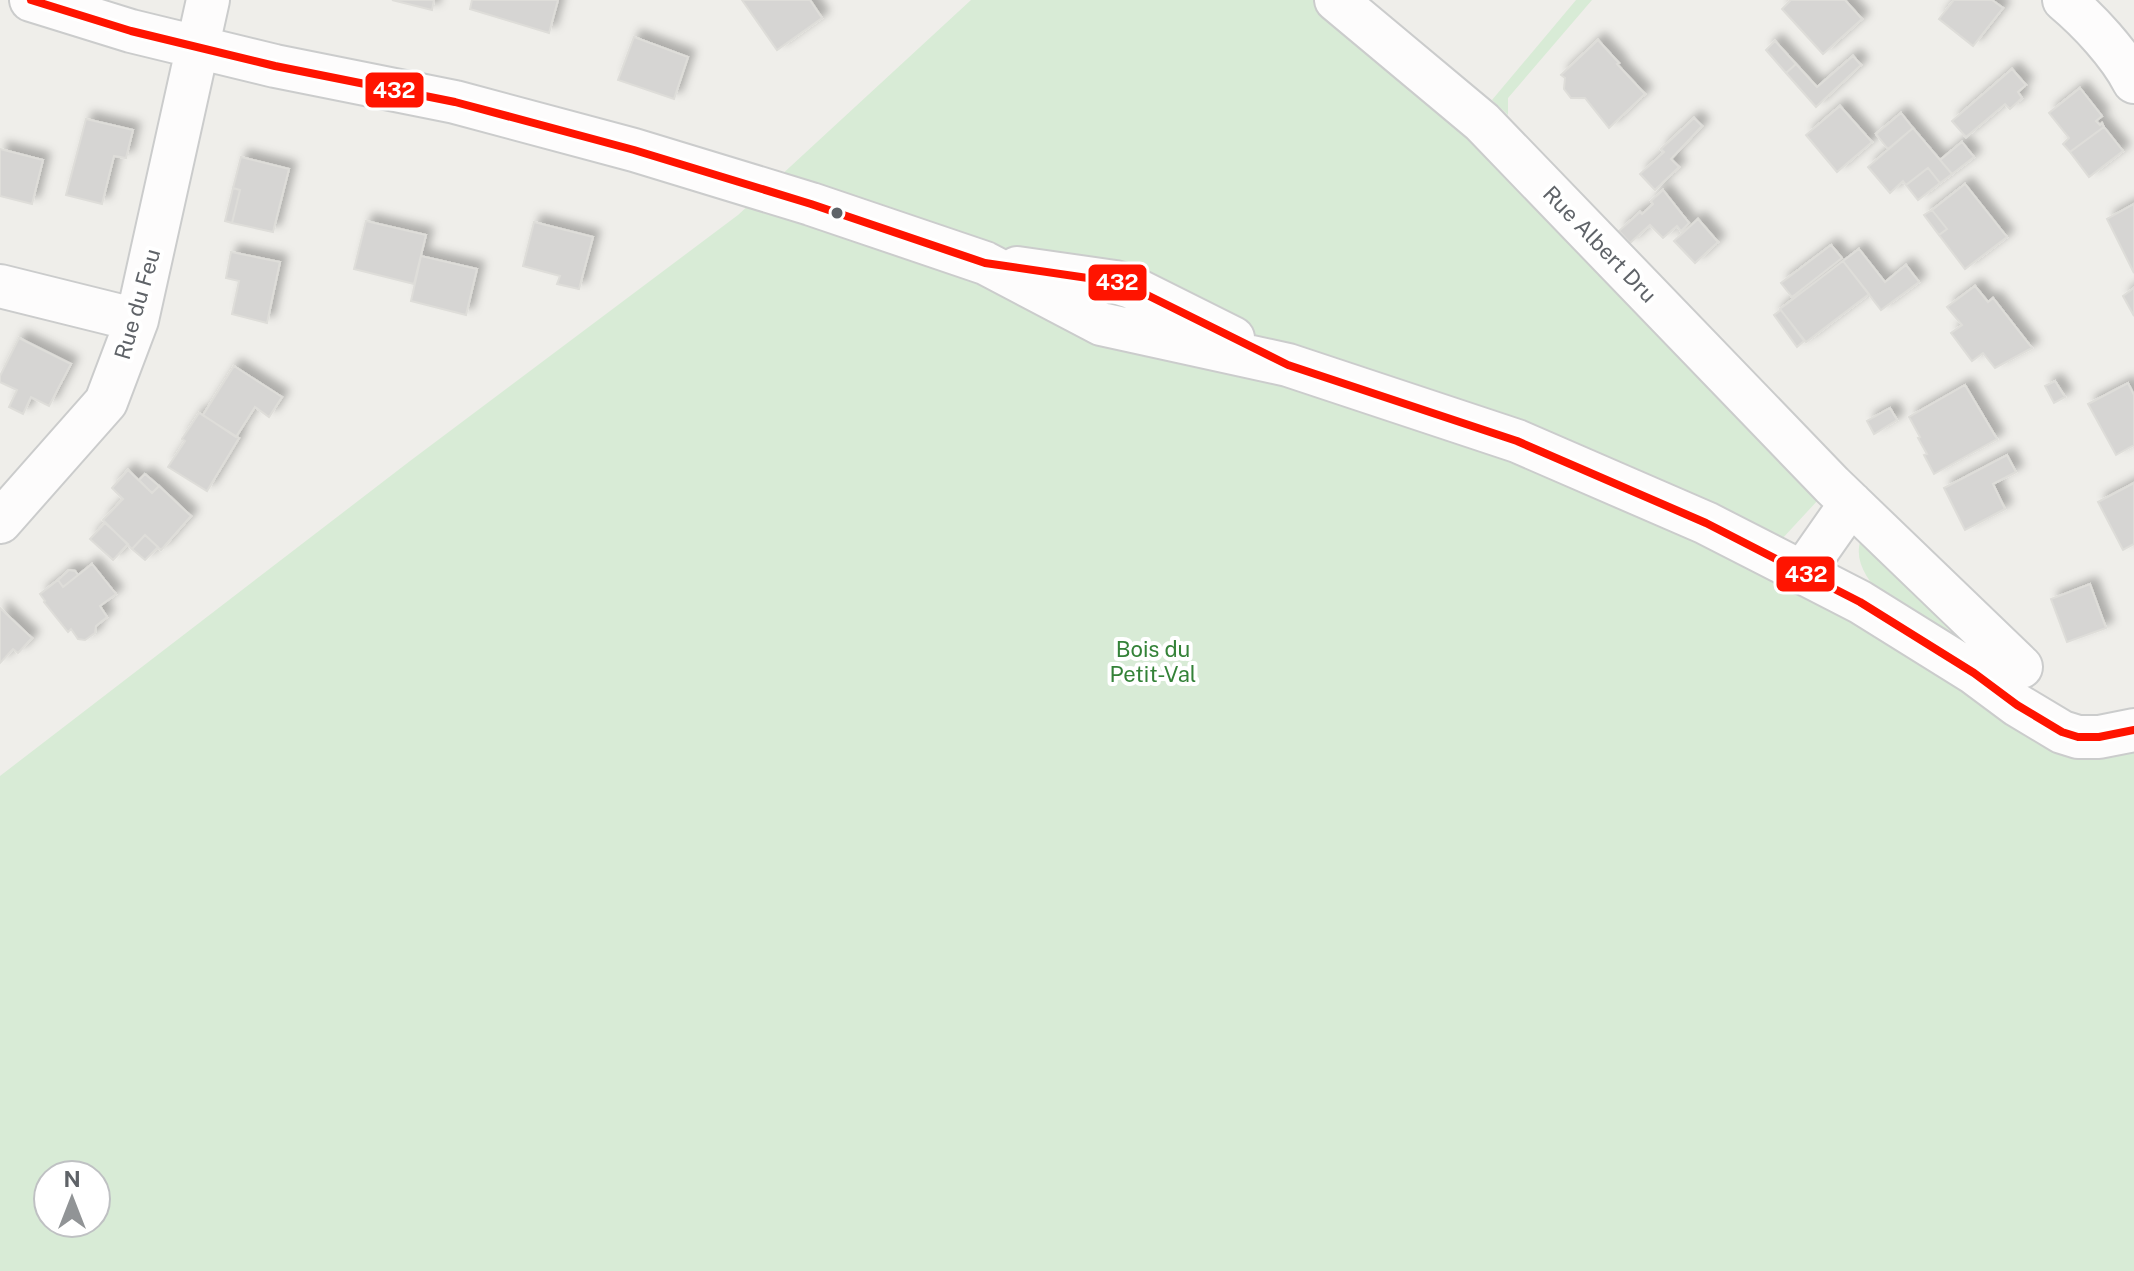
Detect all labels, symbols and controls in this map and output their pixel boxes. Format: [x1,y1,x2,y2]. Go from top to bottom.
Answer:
line badge: 432 [364,71,425,109]
text: 432 [372,77,416,103]
street label: Rue Albert Dru [1538,180,1662,308]
unlabelled marker [829,205,845,221]
street label: Rue du Feu [109,246,165,362]
line badge: 432 [1087,263,1148,302]
text: 432 [1095,269,1139,295]
line badge: 432 [1775,555,1836,593]
text: 432 [1784,561,1828,587]
park label: Bois du Petit-Val [1109,636,1197,687]
north arrow [32,1159,112,1239]
text: N [63,1166,81,1192]

